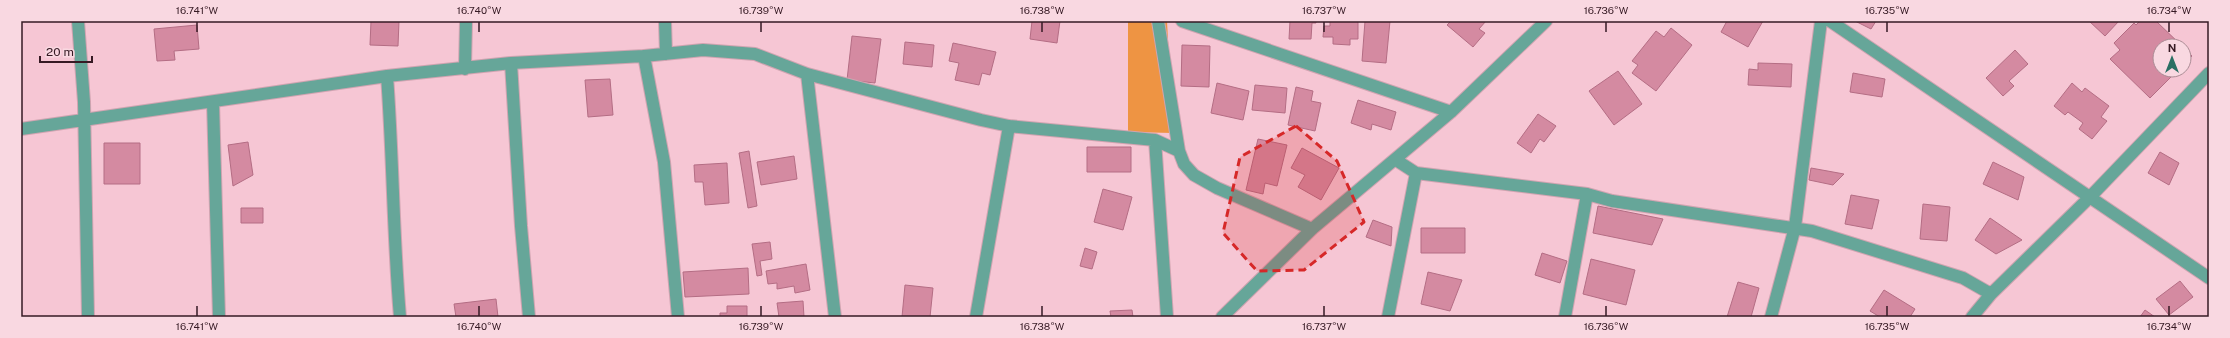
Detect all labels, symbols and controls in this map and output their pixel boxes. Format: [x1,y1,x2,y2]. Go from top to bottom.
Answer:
text: 16.741°W [176,4,219,16]
text: 16.740°W [457,4,502,16]
text: 16.739°W [739,4,784,16]
text: 16.738°W [1020,4,1065,16]
text: 16.737°W [1302,4,1347,16]
text: 16.736°W [1584,4,1629,16]
text: 16.735°W [1865,4,1910,16]
text: 16.734°W [2147,4,2192,16]
scale bar [40,38,92,64]
north arrow [2152,38,2192,78]
text: N [2168,42,2176,54]
text: 20 m [46,45,74,59]
text: 16.741°W [176,320,219,332]
text: 16.740°W [457,320,502,332]
text: 16.739°W [739,320,784,332]
text: 16.738°W [1020,320,1065,332]
text: 16.737°W [1302,320,1347,332]
text: 16.736°W [1584,320,1629,332]
text: 16.735°W [1865,320,1910,332]
text: 16.734°W [2147,320,2192,332]

